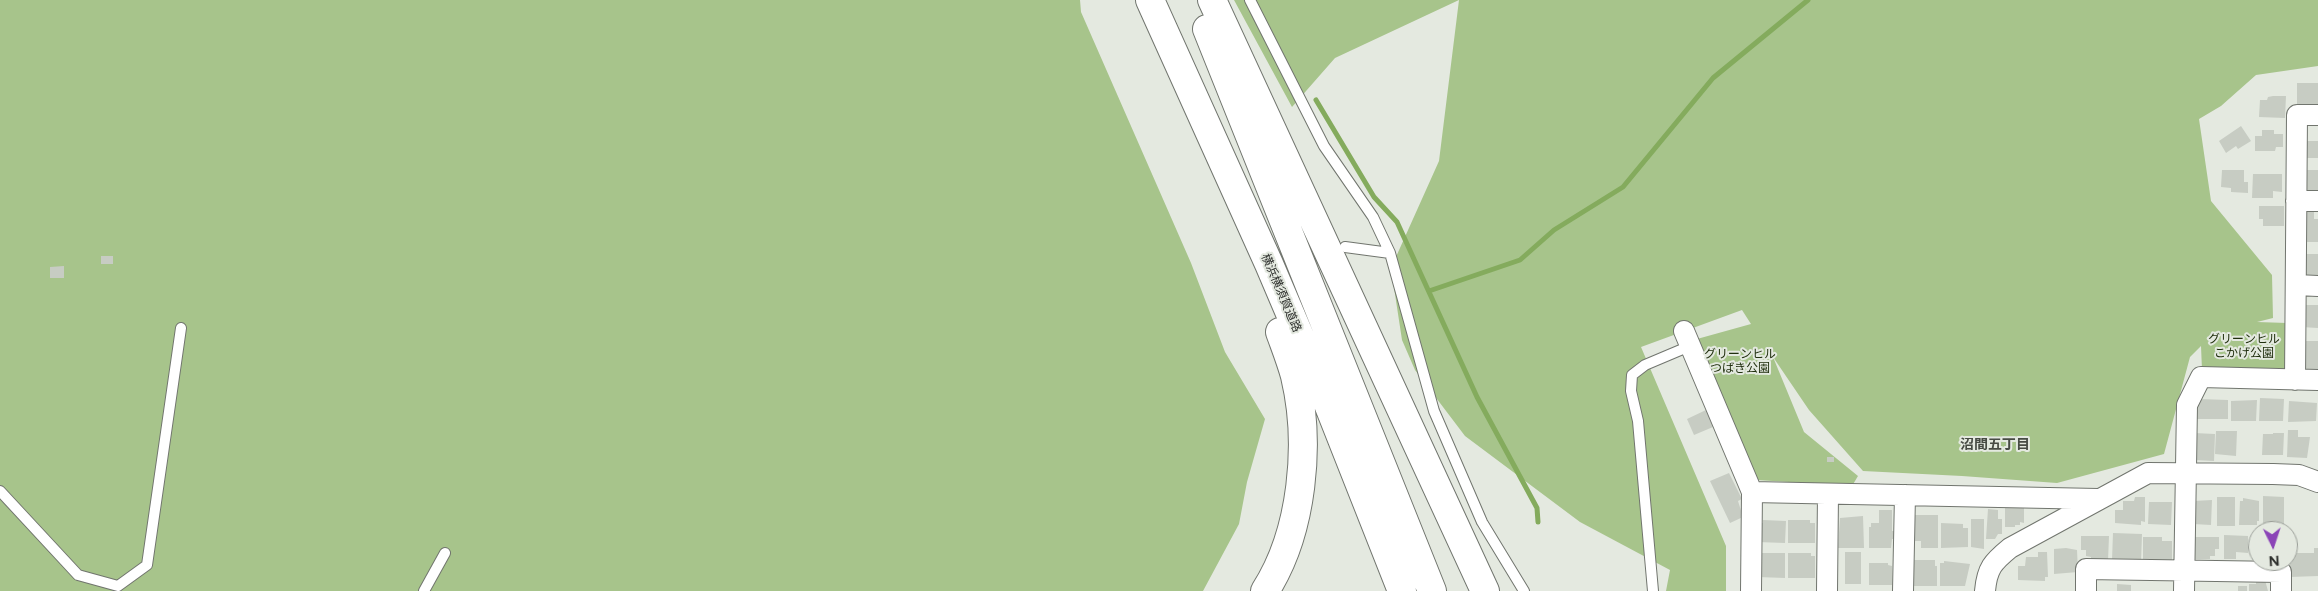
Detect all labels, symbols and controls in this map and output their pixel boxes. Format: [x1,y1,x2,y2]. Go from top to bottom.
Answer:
street label: 横浜横須賀道路 [1258,252,1304,334]
park label: グリーンヒル こかげ公園 [2208,332,2280,360]
park label: グリーンヒル つばき公園 [1704,347,1776,375]
district label: 沼間五丁目 [1960,437,2030,453]
north arrow [2248,521,2298,571]
text: N [2268,552,2280,569]

